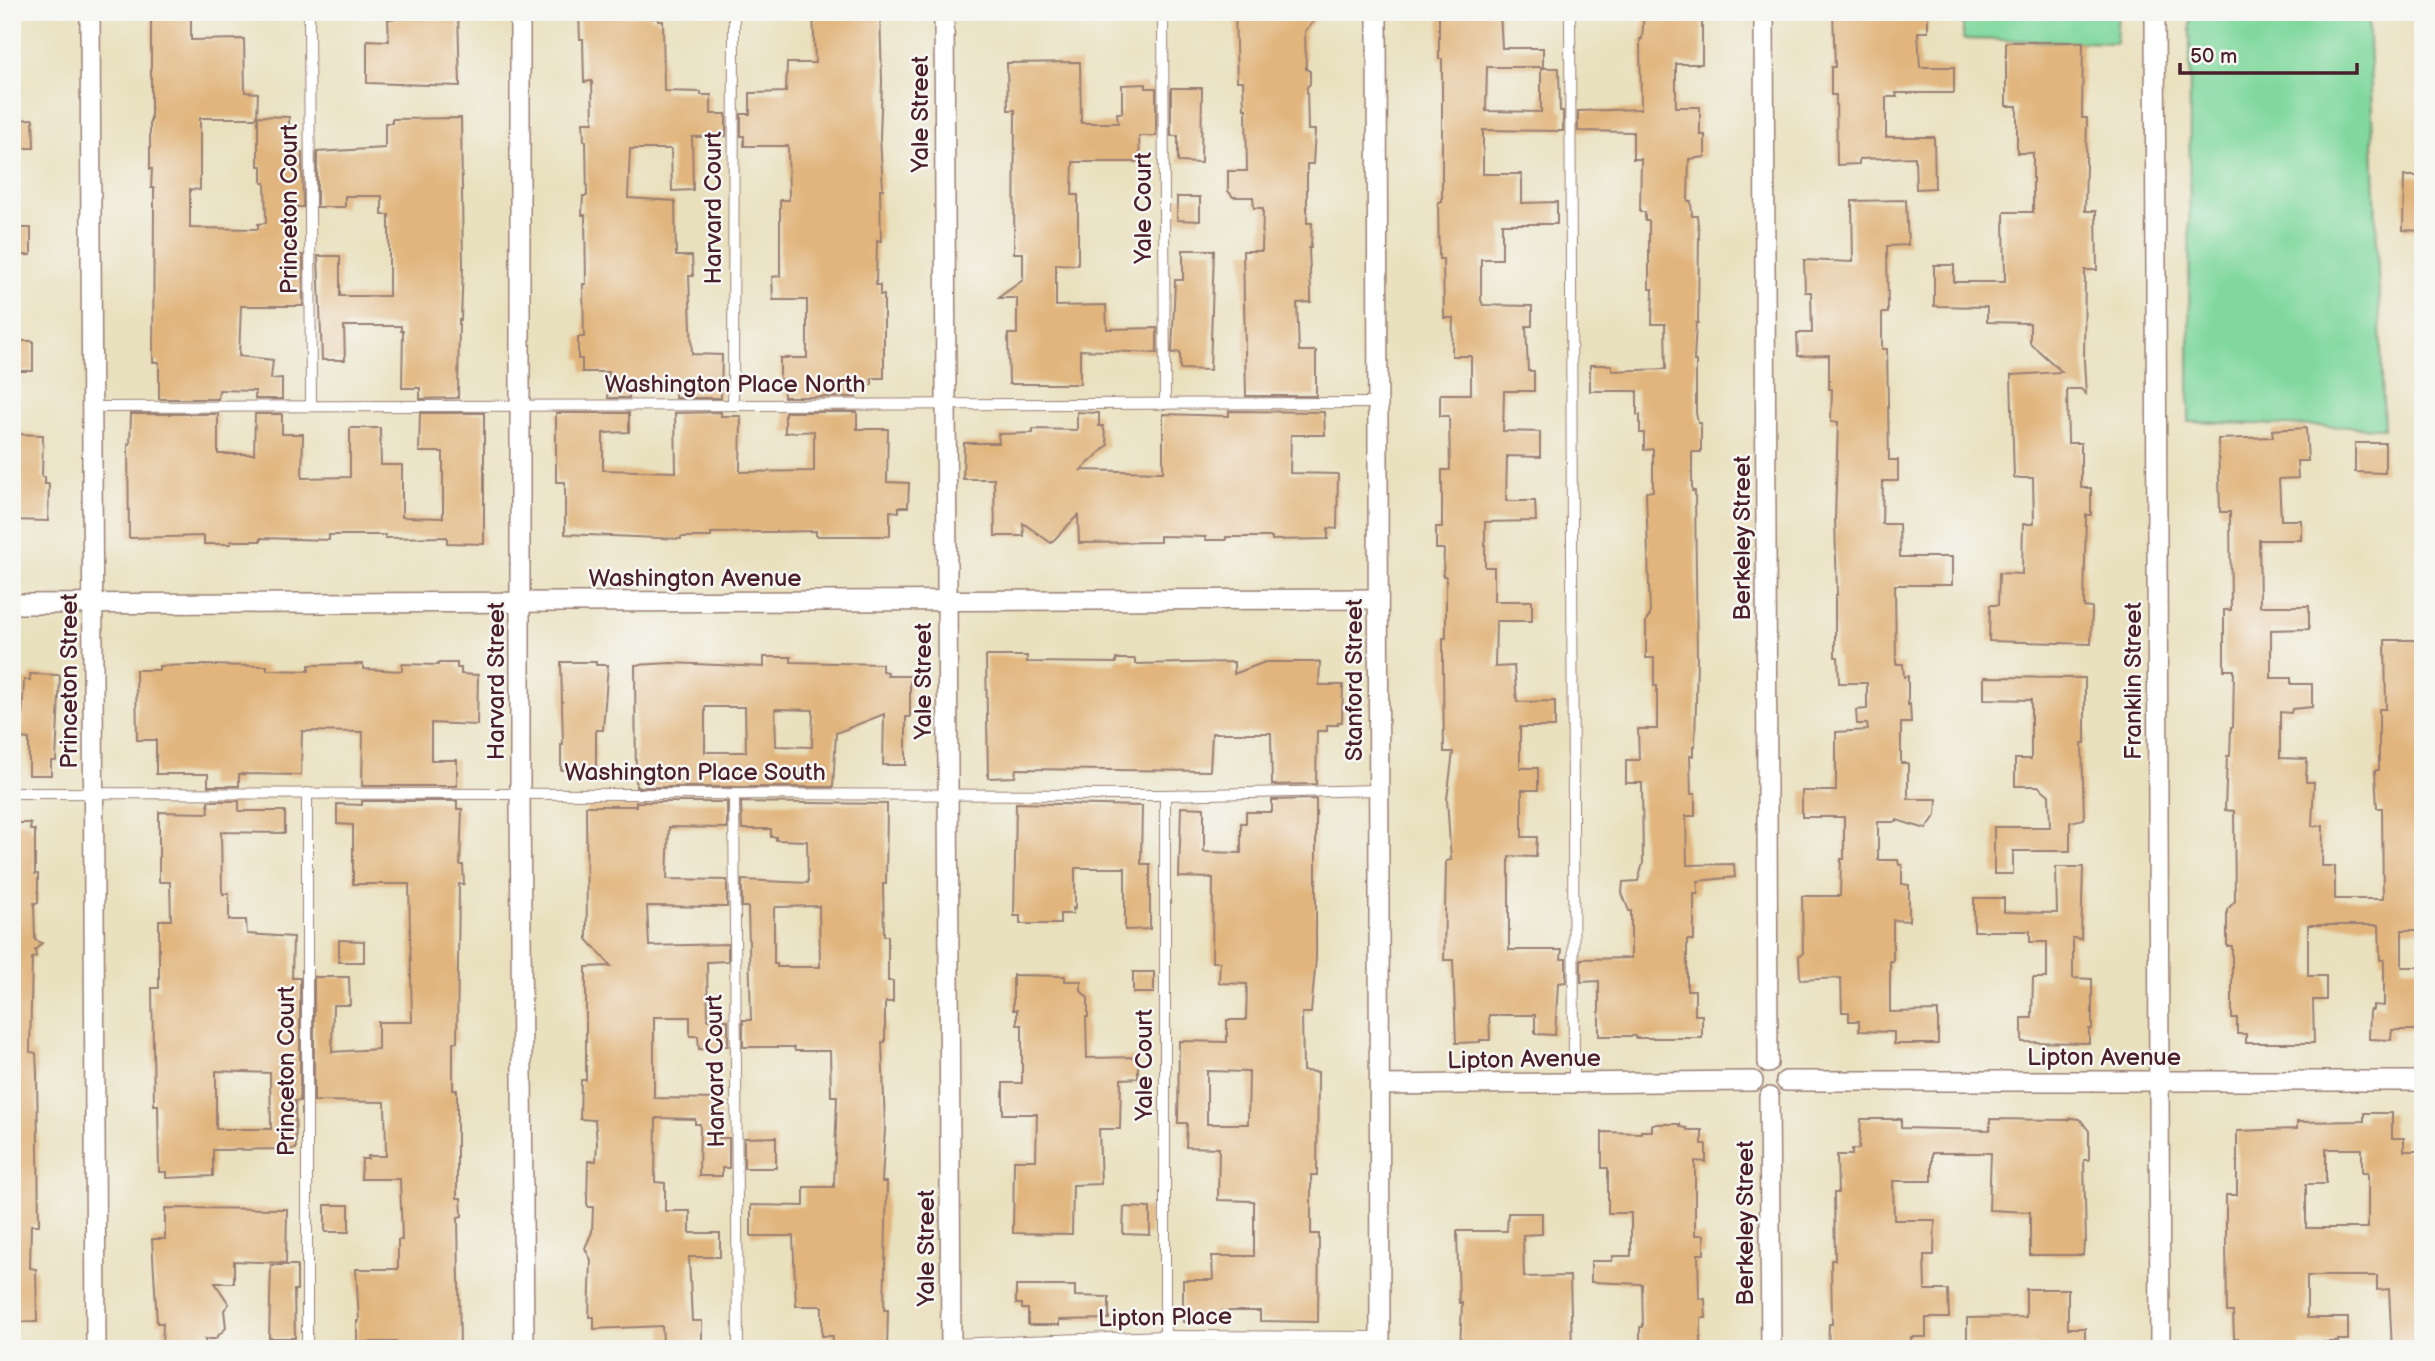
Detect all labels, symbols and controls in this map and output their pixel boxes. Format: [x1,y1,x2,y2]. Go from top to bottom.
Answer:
scale bar [2180,32,2356,76]
text: 50 m [2190,44,2237,69]
street label: Yale Street [906,55,935,173]
street label: Princeton Court [275,123,304,294]
street label: Harvard Court [699,131,728,285]
street label: Yale Court [1129,152,1158,265]
street label: Washington Place North [604,370,866,399]
street label: Berkeley Street [1728,455,1757,621]
street label: Washington Avenue [588,564,802,593]
street label: Princeton Street [55,593,84,769]
street label: Stanford Street [1340,598,1369,761]
street label: Harvard Street [482,601,511,760]
street label: Franklin Street [2119,601,2148,760]
street label: Yale Street [909,622,938,740]
street label: Washington Place South [564,758,826,787]
street label: Princeton Court [272,985,301,1156]
street label: Harvard Court [700,994,731,1148]
street label: Yale Court [1130,1009,1159,1122]
street label: Lipton Avenue [2027,1043,2181,1072]
street label: Lipton Avenue [1447,1044,1601,1075]
street label: Berkeley Street [1731,1140,1760,1306]
street label: Yale Street [912,1189,941,1307]
street label: Lipton Place [1098,1302,1232,1333]

